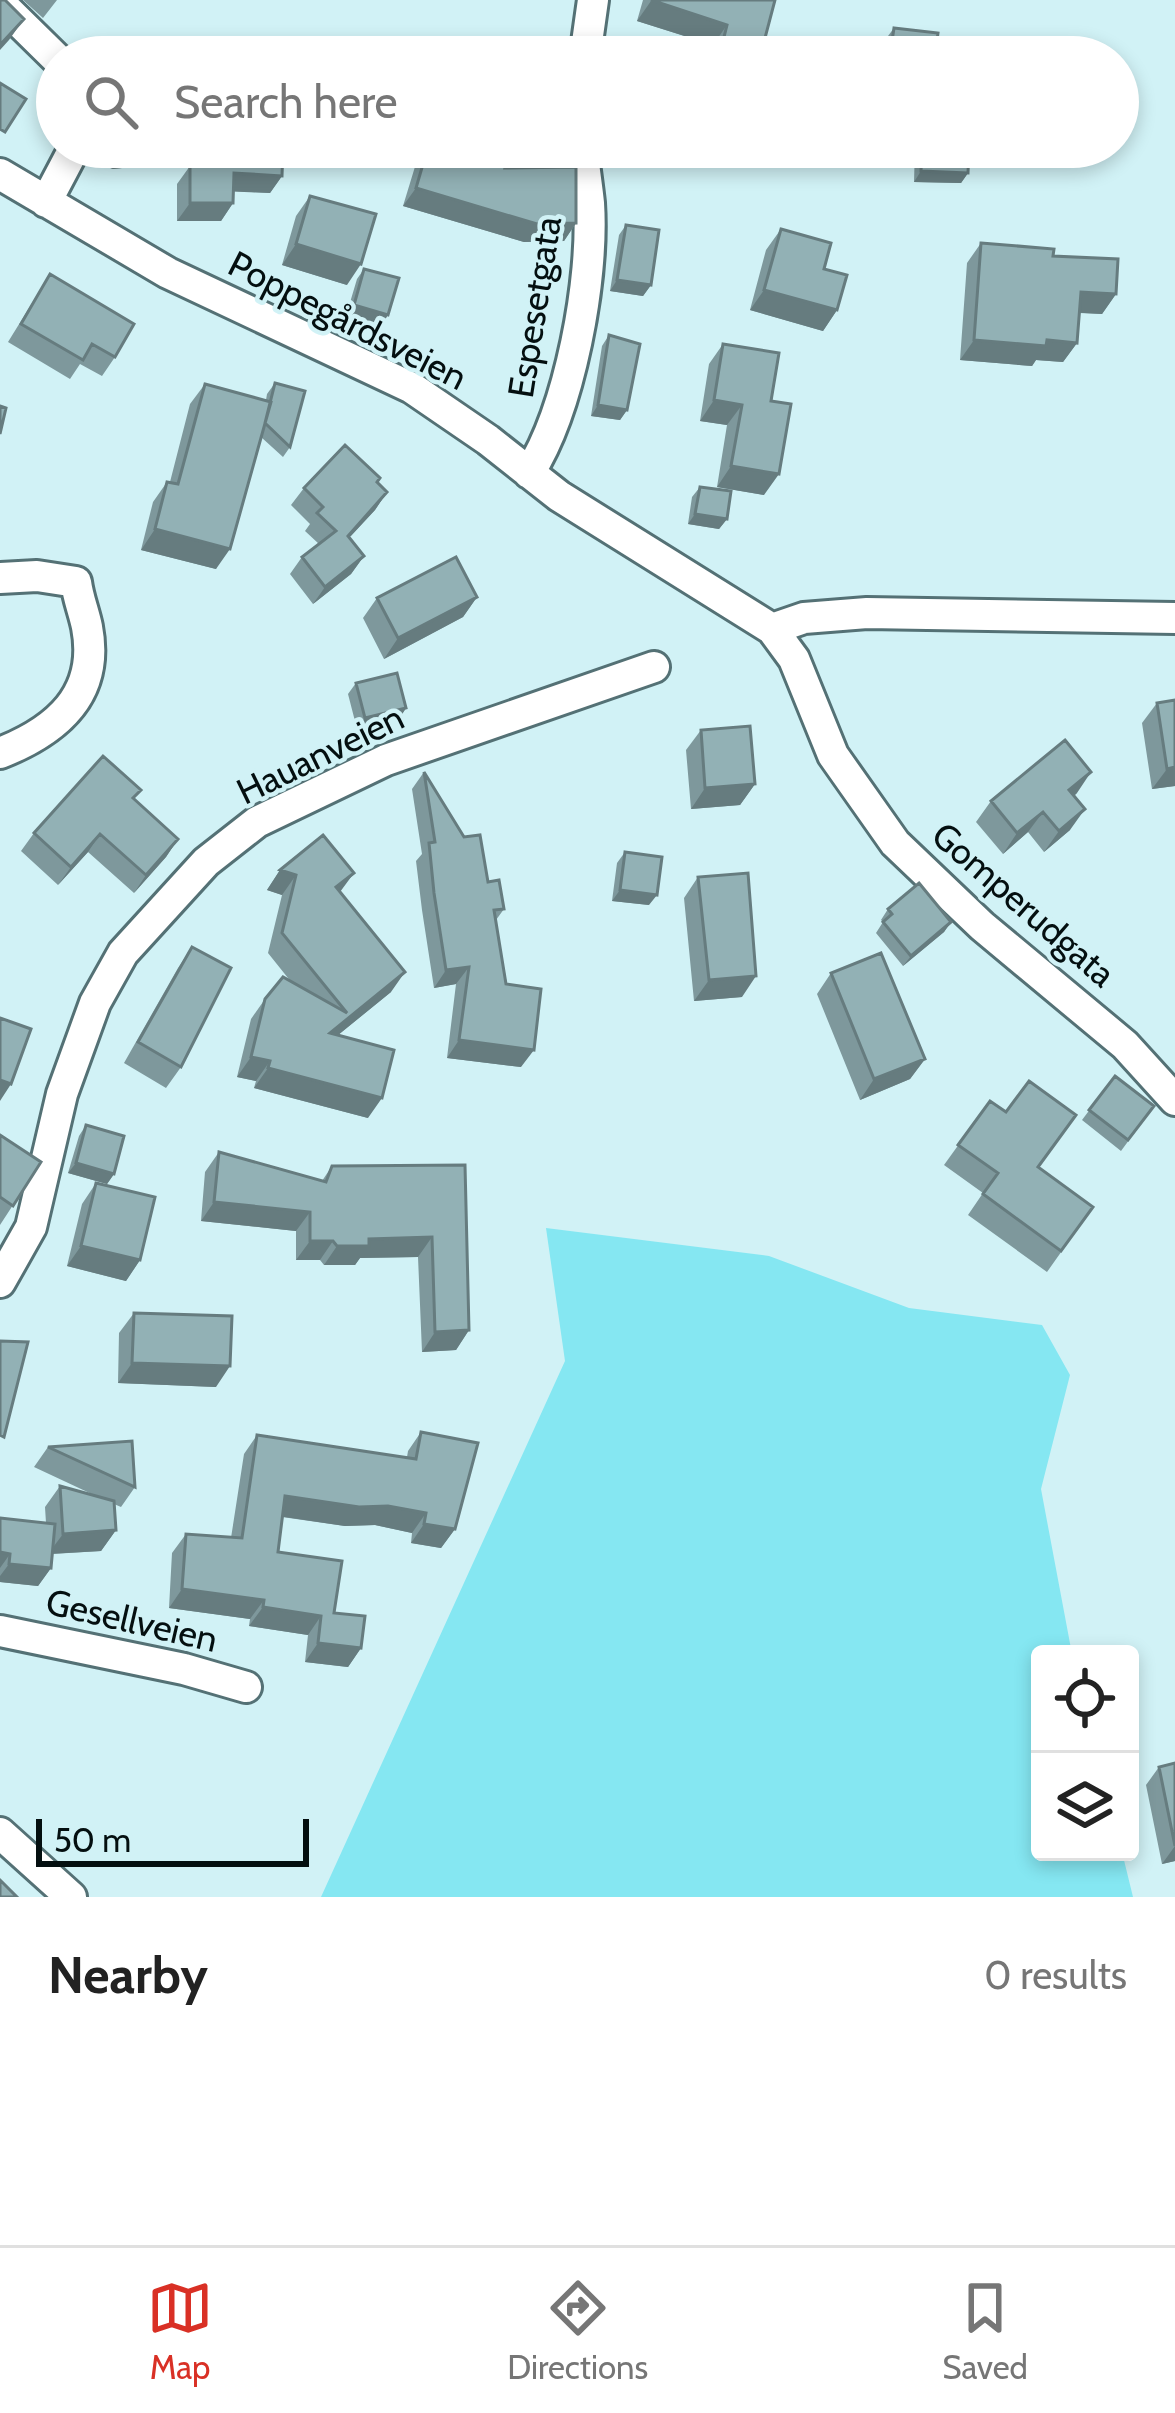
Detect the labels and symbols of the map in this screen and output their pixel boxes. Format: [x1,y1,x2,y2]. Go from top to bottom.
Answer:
street label: Espesetgata [498,213,570,401]
street label: Poppegårdsveien [222,241,474,399]
street label: Hauanveien [229,695,411,813]
street label: Gomperudgata [923,812,1125,996]
street label: Gesellveien [42,1579,222,1661]
scale bar [36,1813,309,1866]

